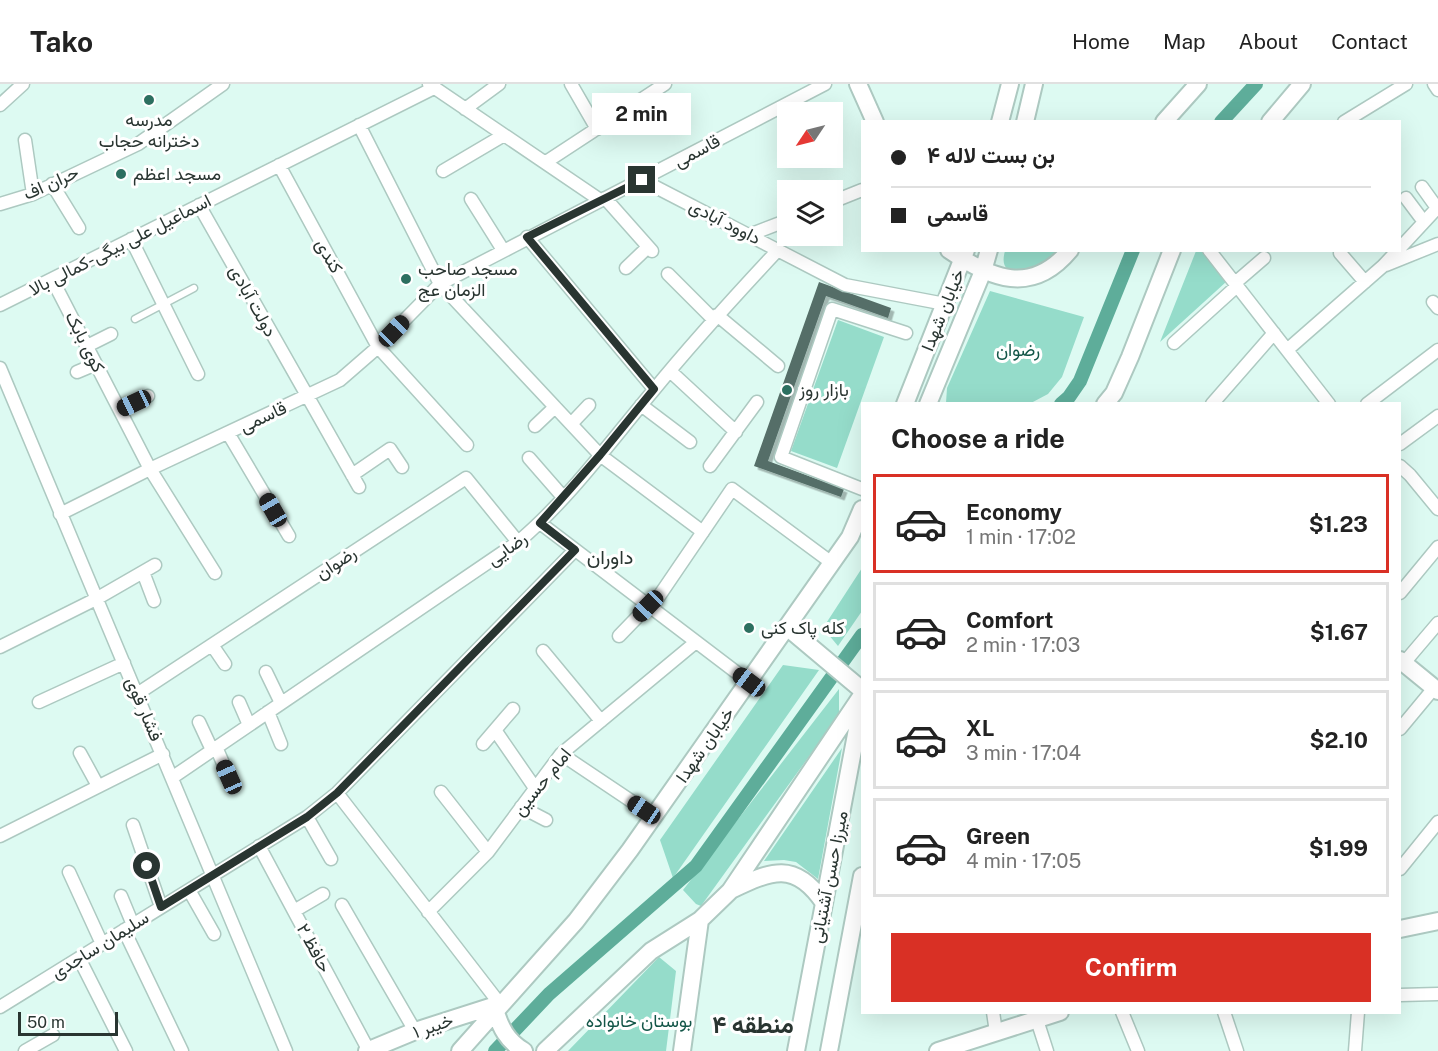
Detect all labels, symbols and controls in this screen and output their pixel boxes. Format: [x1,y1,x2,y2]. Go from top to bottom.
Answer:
text: Tako [30,25,93,58]
text: Home [1072,29,1130,54]
text: Map [1163,29,1206,54]
text: About [1239,29,1298,54]
text: Contact [1331,29,1408,54]
marker: مدرسه دخترانه حجاب [142,93,156,107]
callout: 2 min [592,93,692,135]
text: 2 min [615,102,668,126]
north arrow [777,102,843,168]
map controls [777,102,843,246]
place label: مدرسه دخترانه حجاب [99,109,199,152]
street label: قاسمی [670,130,724,172]
text: بن بست لاله ۴ [927,142,1055,168]
street label: حران اف [20,161,82,205]
place label: مسجد اعظم [133,163,221,186]
route end [628,166,655,193]
marker: مسجد اعظم [114,167,128,181]
button: layers [777,180,843,246]
street label: اسماعیل علی بیگی-کمالی بالا [25,189,215,301]
street label: داوود آبادی [686,195,764,249]
text: قاسمی [927,200,988,226]
street label: کندی [311,235,347,277]
place label: مسجد صاحب الزمان عج [418,258,518,302]
street label: دولت آبادی [224,261,282,341]
street label: خیابان شهدا [917,266,969,354]
marker: مسجد صاحب الزمان عج [399,272,413,286]
street label: کوی بابک [60,308,110,376]
car [375,312,413,350]
park label: رضوان [996,339,1040,361]
place label: بازار روز [798,379,849,401]
marker: بازار روز [780,383,794,397]
car [114,387,154,419]
street label: قاسمی [236,397,290,437]
text: Choose a ride [891,422,1065,454]
car [256,490,290,530]
icon: car [894,497,948,551]
text: Economy [966,499,1062,525]
text: $1.23 [1309,511,1368,537]
text: 1 min · 17:02 [966,525,1076,549]
street label: رضایی [483,527,531,571]
street label: رضوان [311,542,361,584]
district label: داوران [587,545,633,570]
car [629,587,667,625]
icon: car [894,605,948,659]
text: Comfort [966,607,1053,633]
place label: کله پاک کنی [761,617,845,640]
text: $1.67 [1310,619,1368,645]
marker: کله پاک کنی [742,621,756,635]
text: 2 min · 17:03 [966,633,1080,657]
car [729,664,769,700]
street label: فشار قوی [121,674,167,744]
street label: خیابان شهدا [671,703,739,787]
icon: car [894,713,948,767]
text: XL [966,715,994,741]
text: $2.10 [1310,727,1368,753]
text: 3 min · 17:04 [966,741,1081,765]
street label: امام حسین [508,744,577,821]
car [213,757,245,797]
car [624,792,664,828]
street label: میرزا حسن آشتیانی [805,809,853,945]
icon: car [894,821,948,875]
text: Green [966,823,1030,849]
text: $1.99 [1309,835,1368,861]
text: 4 min · 17:05 [966,849,1081,873]
route start [133,852,160,879]
street label: سلیمان ساجدی [47,906,153,984]
street label: حافظ ۲ [293,920,336,976]
button: Confirm [891,933,1371,1002]
scale bar [18,1009,118,1036]
street label: خیبر ۱ [410,1009,456,1043]
park label: بوستان خانواده [586,1010,692,1032]
district label: منطقه ۴ [712,1010,794,1038]
text: 50 m [27,1013,65,1032]

